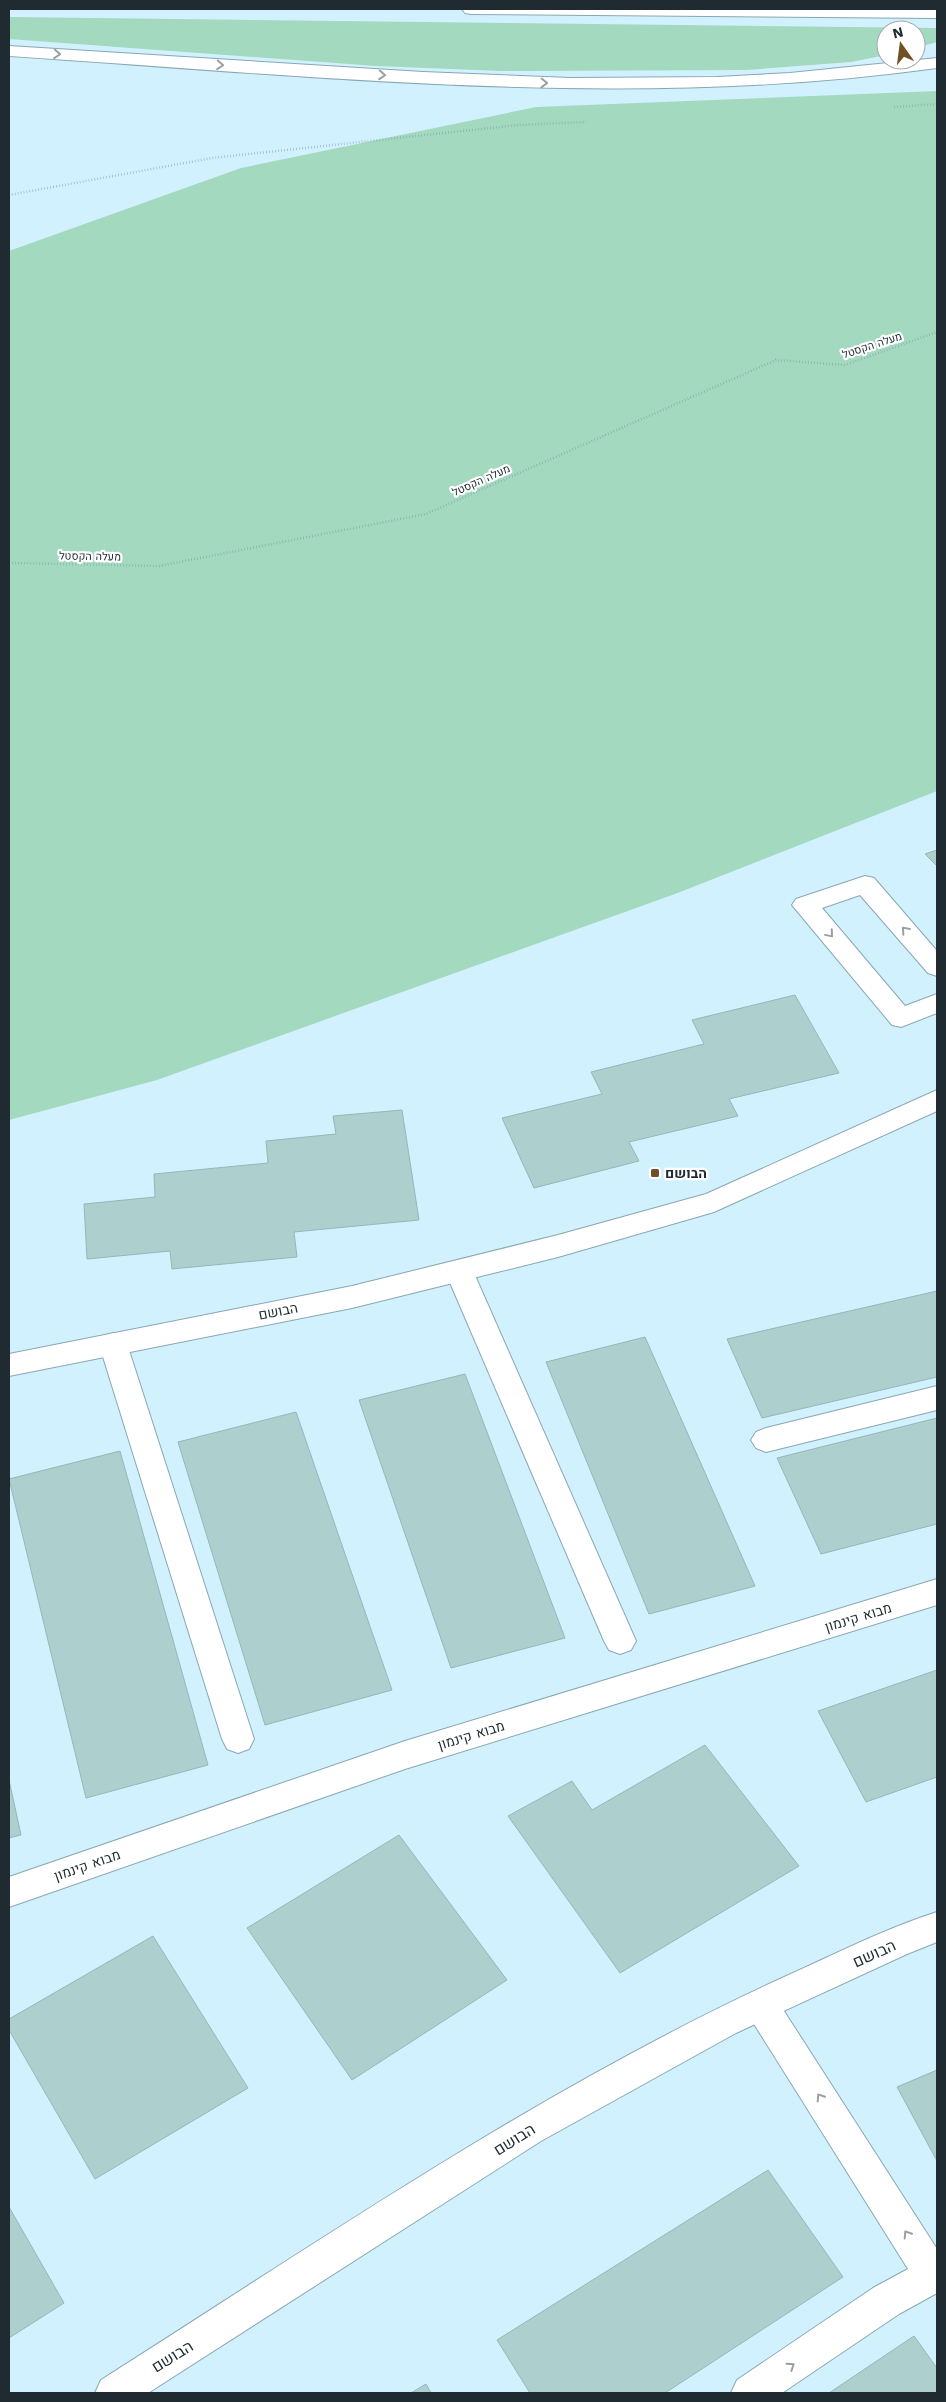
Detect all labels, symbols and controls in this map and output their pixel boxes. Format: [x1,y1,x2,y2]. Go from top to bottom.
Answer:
north arrow [876,20,926,70]
text: N [891,23,905,41]
one-way arrow [54,49,62,60]
one-way arrow [216,59,224,70]
one-way arrow [378,69,386,80]
one-way arrow [540,78,548,88]
street label: מעלה הקסטל [841,330,904,361]
street label: מעלה הקסטל [450,462,512,499]
street label: מעלה הקסטל [59,549,121,564]
one-way arrow [902,927,911,936]
one-way arrow [824,928,833,937]
place label: הבושם [665,1165,707,1181]
marker: הבושם [649,1167,661,1179]
street label: הבושם [257,1299,299,1323]
street label: מבוא קינמון [823,1599,893,1635]
street label: מבוא קינמון [436,1717,506,1753]
street label: מבוא קינמון [52,1846,122,1884]
street label: הבושם [850,1936,899,1971]
one-way arrow [816,2094,826,2103]
street label: הבושם [490,2119,539,2160]
one-way arrow [904,2231,913,2240]
street label: הבושם [148,2336,197,2377]
one-way arrow [785,2363,794,2372]

